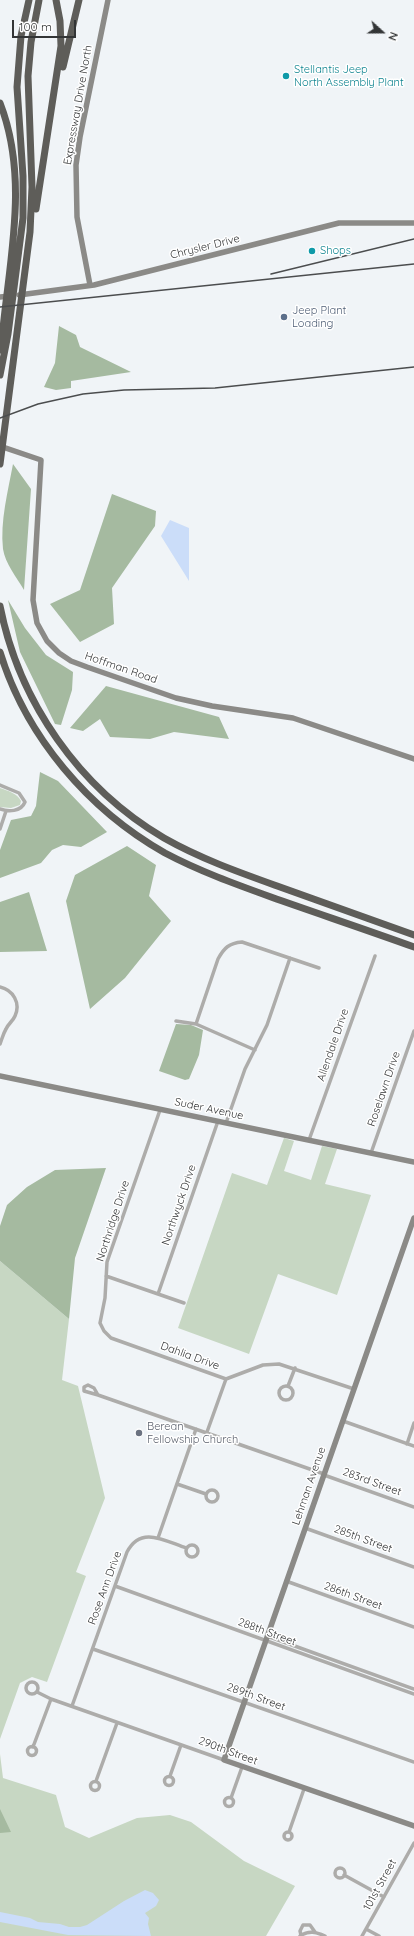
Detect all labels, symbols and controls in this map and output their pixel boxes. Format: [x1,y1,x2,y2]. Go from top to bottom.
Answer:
scale bar [14,12,78,38]
north arrow [362,12,402,52]
text: 100 m [19,19,52,34]
text: N [385,30,401,43]
street label: Expressway Drive North [61,44,95,166]
place label: Stellantis Jeep North Assembly Plant [294,63,404,89]
marker: Stellantis Jeep North Assembly Plant [281,71,291,81]
street label: Chrysler Drive [169,232,241,262]
place label: Shops [320,244,351,258]
marker: Shops [307,246,317,256]
place label: Jeep Plant Loading [292,304,346,330]
marker: Jeep Plant Loading [279,312,289,322]
street label: Hoffman Road [83,649,159,687]
street label: Allendale Drive [314,1007,352,1083]
street label: Roselawn Drive [365,1050,403,1128]
street label: Suder Avenue [173,1095,245,1123]
street label: Northwyck Drive [159,1163,199,1247]
street label: Northridge Drive [94,1179,132,1263]
street label: Dahlia Drive [159,1339,221,1373]
place label: Berean Fellowship Church [147,1420,238,1446]
marker: Berean Fellowship Church [134,1428,144,1438]
street label: Lehman Avenue [289,1445,329,1527]
street label: 283rd Street [341,1465,403,1499]
street label: 285th Street [332,1522,394,1556]
street label: Rose Ann Drive [86,1549,124,1627]
street label: 286th Street [322,1579,384,1613]
street label: 288th Street [236,1615,298,1649]
street label: 289th Street [225,1680,287,1714]
street label: 290th Street [197,1734,259,1768]
street label: 101st Street [360,1857,400,1913]

